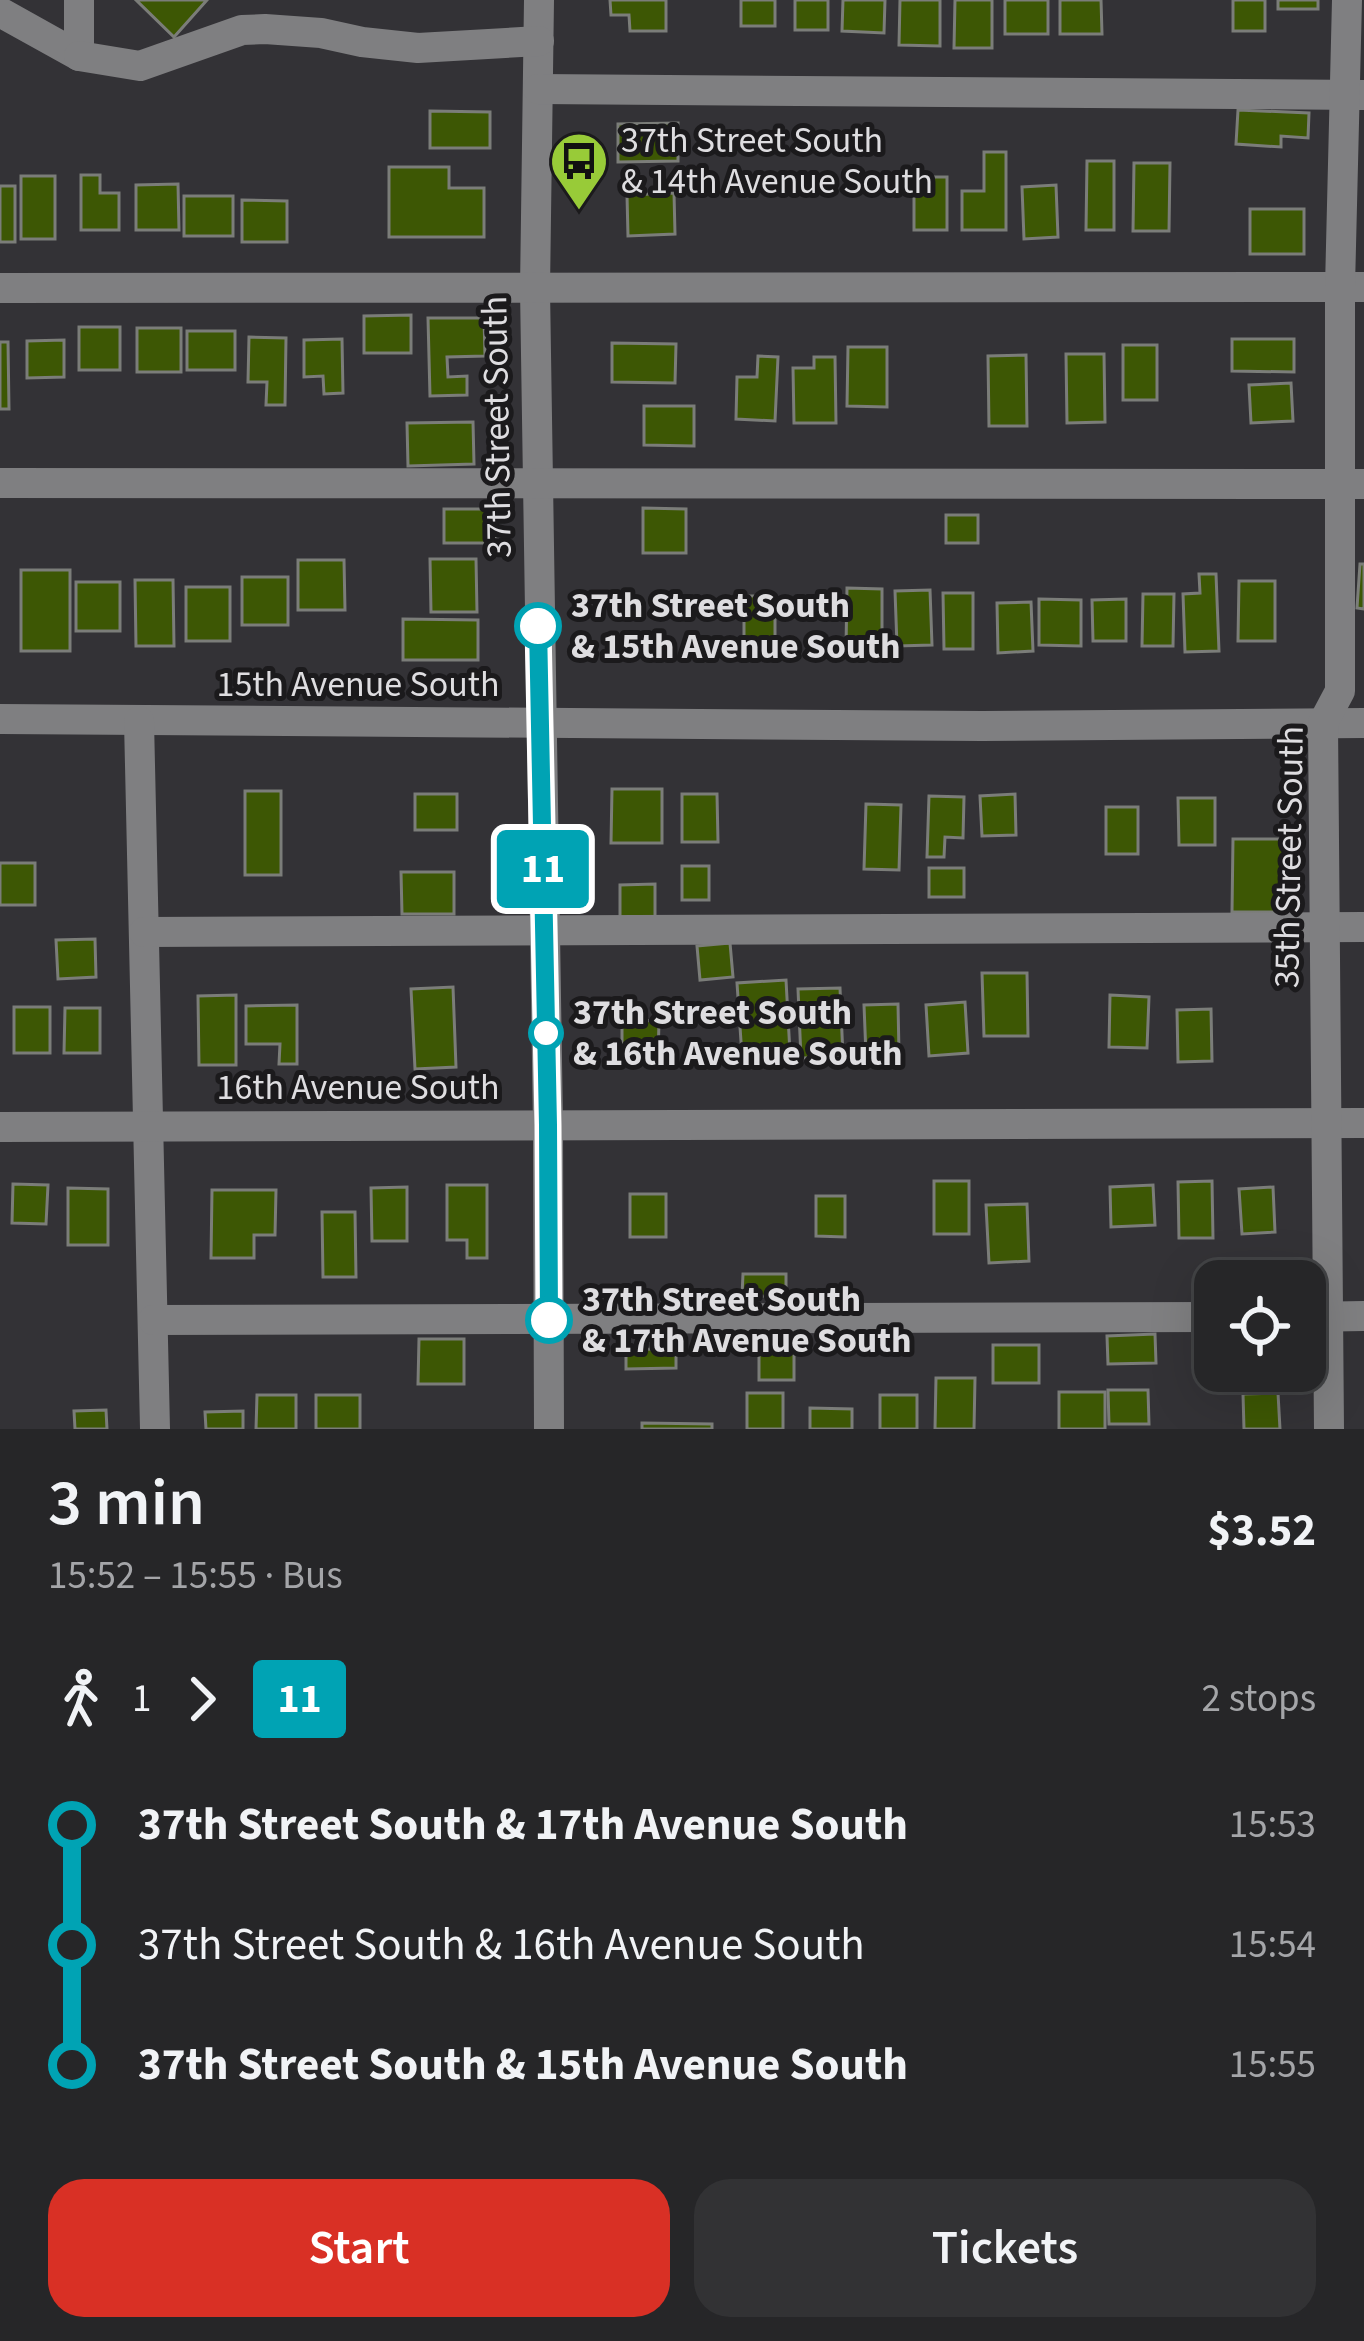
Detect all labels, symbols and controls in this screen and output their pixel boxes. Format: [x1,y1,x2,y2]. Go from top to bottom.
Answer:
place label: 37th Street South & 14th Avenue South [621,115,933,207]
bus stop icon: 37th Street South & 14th Avenue South [548,130,610,212]
street label: 37th Street South [469,295,525,559]
place label: 37th Street South & 15th Avenue South [571,580,901,672]
marker: 37th Street South & 15th Avenue South [516,604,560,648]
street label: 15th Avenue South [217,659,499,710]
street label: 35th Street South [1261,725,1317,989]
line badge: 11 [489,830,597,908]
text: 11 [521,839,565,899]
place label: 37th Street South & 16th Avenue South [573,987,903,1079]
marker: 37th Street South & 16th Avenue South [530,1017,562,1049]
street label: 16th Avenue South [217,1062,499,1113]
map controls [1194,1260,1326,1392]
button: locate [1194,1260,1326,1392]
place label: 37th Street South & 17th Avenue South [582,1274,912,1366]
marker: 37th Street South & 17th Avenue South [527,1298,571,1342]
text: 3 min [48,1456,205,1550]
text: $3.52 [1207,1499,1316,1563]
text: 15:52 – 15:55 · Bus [48,1548,343,1604]
icon: walk [48,1666,114,1732]
icon: forward [169,1666,235,1732]
text: 11 [277,1669,322,1729]
text: 1 [132,1671,151,1727]
text: 2 stops [1202,1671,1316,1727]
text: 37th Street South & 17th Avenue South [138,1793,908,1857]
text: 15:53 [1229,1797,1316,1853]
text: 37th Street South & 16th Avenue South [138,1913,865,1977]
text: 15:54 [1229,1917,1316,1973]
text: 37th Street South & 15th Avenue South [138,2033,908,2097]
text: 15:55 [1229,2037,1316,2093]
button: Start [48,2179,670,2317]
button: Tickets [694,2179,1316,2317]

